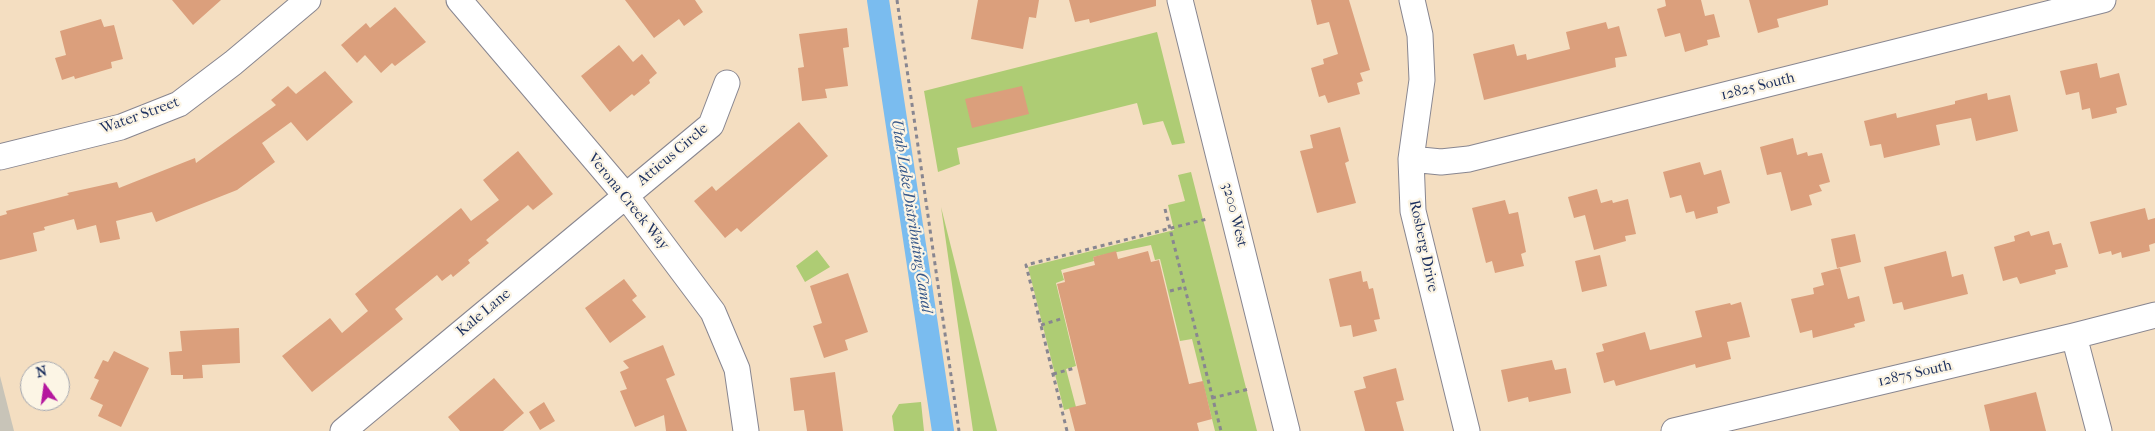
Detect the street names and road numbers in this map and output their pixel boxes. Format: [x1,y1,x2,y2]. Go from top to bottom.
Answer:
street label: 12825 South [1719,69,1797,105]
street label: Water Street [98,93,182,139]
street label: Atticus Circle [634,120,712,190]
street label: Verona Creek Way [583,150,673,254]
street label: 3200 West [1217,181,1251,249]
street label: Rosberg Drive [1404,199,1442,293]
street label: Kale Lane [453,285,515,341]
street label: 12875 South [1876,357,1954,391]

